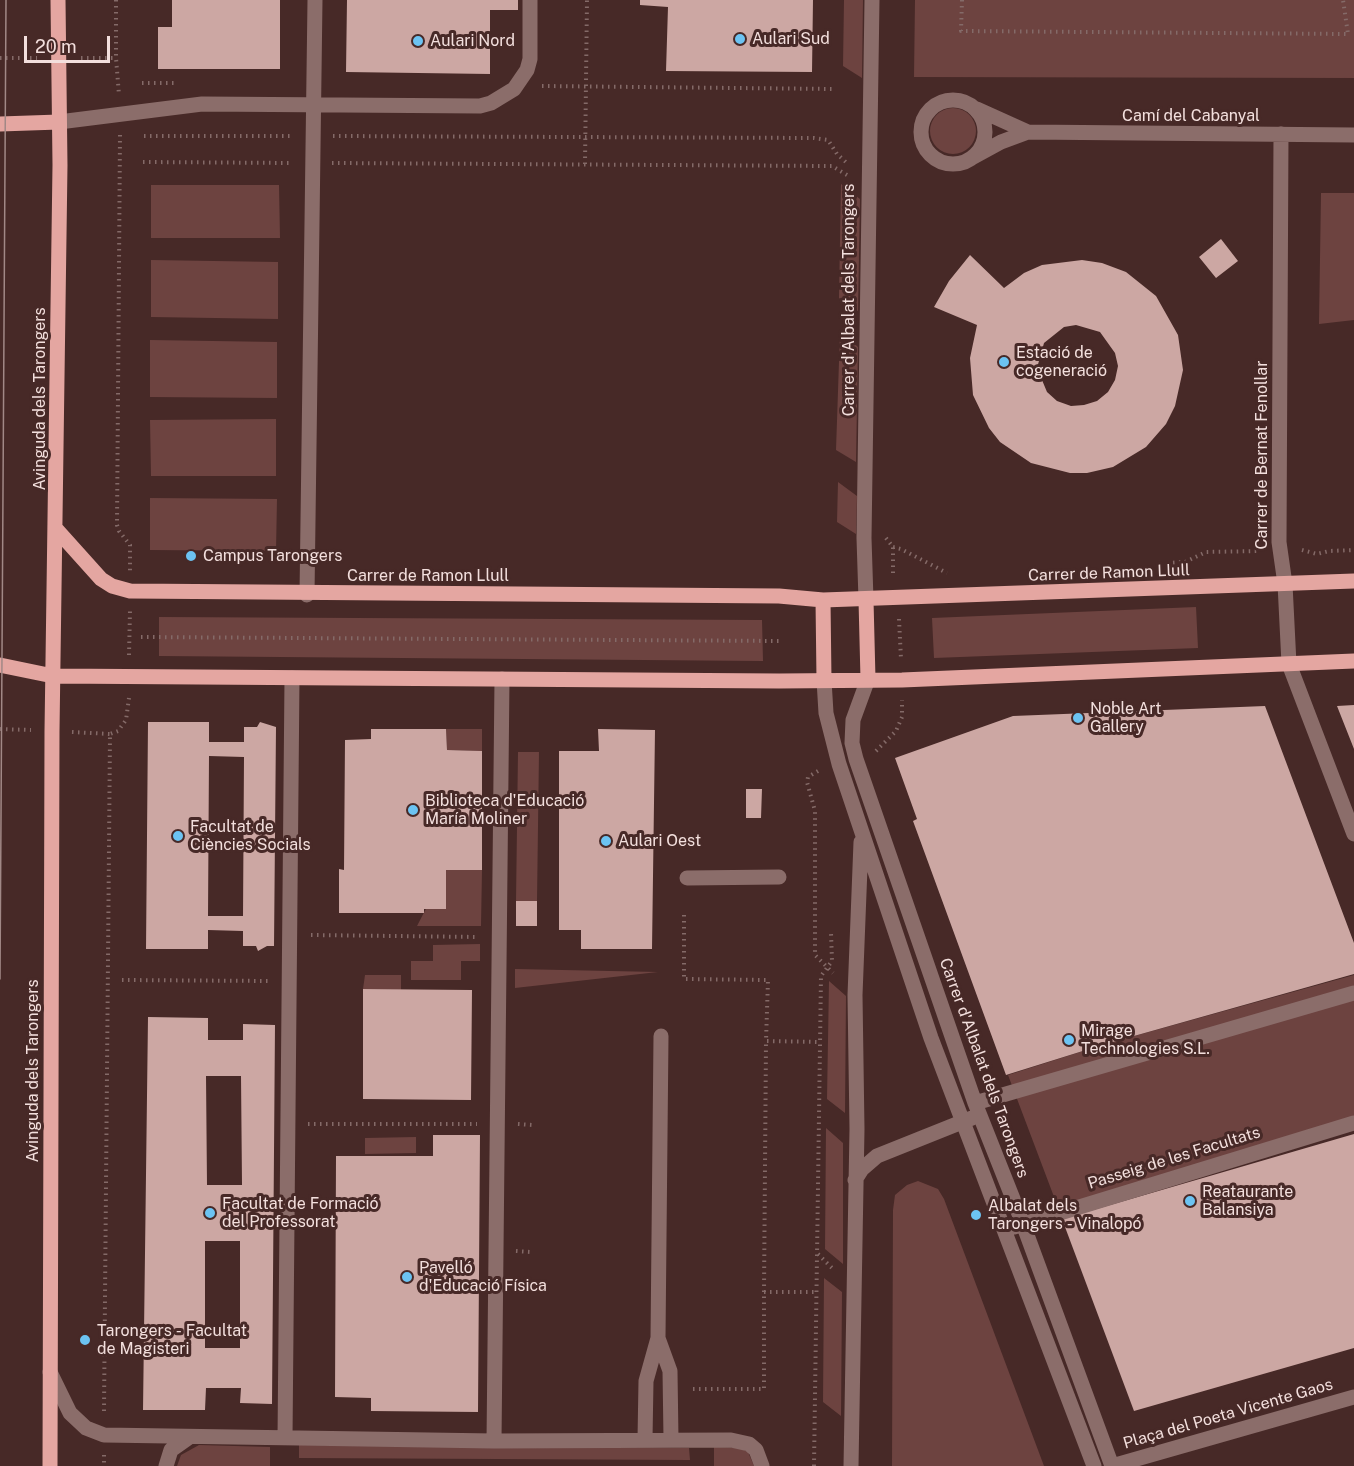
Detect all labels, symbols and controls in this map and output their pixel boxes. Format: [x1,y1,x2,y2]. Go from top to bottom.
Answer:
scale bar [27,24,112,62]
place label: Aulari Sud [752,29,830,49]
place label: Aulari Nord [430,31,515,51]
marker: Aulari Sud [733,32,747,46]
marker: Aulari Nord [411,34,425,48]
text: 20 m [35,36,77,57]
street label: Camí del Cabanyal [1122,106,1260,126]
street label: Carrer d'Albalat dels Tarongers [839,184,859,416]
street label: Avinguda dels Tarongers [30,307,50,491]
place label: Estació de cogeneració [1016,343,1107,381]
marker: Estació de cogeneració [997,355,1011,369]
street label: Carrer de Bernat Fenollar [1252,361,1272,549]
place label: Campus Tarongers [203,546,342,566]
marker: Campus Tarongers [184,549,198,563]
street label: Carrer de Ramon Llull [1028,561,1190,585]
street label: Carrer de Ramon Llull [347,566,509,586]
place label: Noble Art Gallery [1090,699,1162,737]
marker: Noble Art Gallery [1071,711,1085,725]
place label: Biblioteca d'Educació María Moliner [425,791,584,829]
marker: Biblioteca d'Educació María Moliner [406,803,420,817]
place label: Facultat de Ciències Socials [190,817,311,855]
marker: Facultat de Ciències Socials [171,829,185,843]
place label: Aulari Oest [618,831,701,851]
marker: Aulari Oest [599,834,613,848]
street label: Carrer d'Albalat dels Tarongers [935,955,1033,1181]
street label: Avinguda dels Tarongers [23,979,43,1163]
place label: Mirage Technologies S.L. [1081,1021,1210,1059]
marker: Mirage Technologies S.L. [1062,1033,1076,1047]
street label: Passeig de les Facultats [1086,1123,1262,1193]
place label: Reataurante Balansiya [1202,1182,1293,1220]
place label: Facultat de Formació del Professorat [222,1194,379,1232]
marker: Reataurante Balansiya [1183,1194,1197,1208]
place label: Albalat dels Tarongers - Vinalopó [988,1196,1142,1234]
marker: Facultat de Formació del Professorat [203,1206,217,1220]
marker: Albalat dels Tarongers - Vinalopó [969,1208,983,1222]
place label: Pavelló d'Educació Física [419,1258,547,1296]
marker: Pavelló d'Educació Física [400,1270,414,1284]
place label: Tarongers - Facultat de Magisteri [97,1321,247,1359]
marker: Tarongers - Facultat de Magisteri [78,1333,92,1347]
street label: Plaça del Poeta Vicente Gaos [1121,1375,1335,1453]

